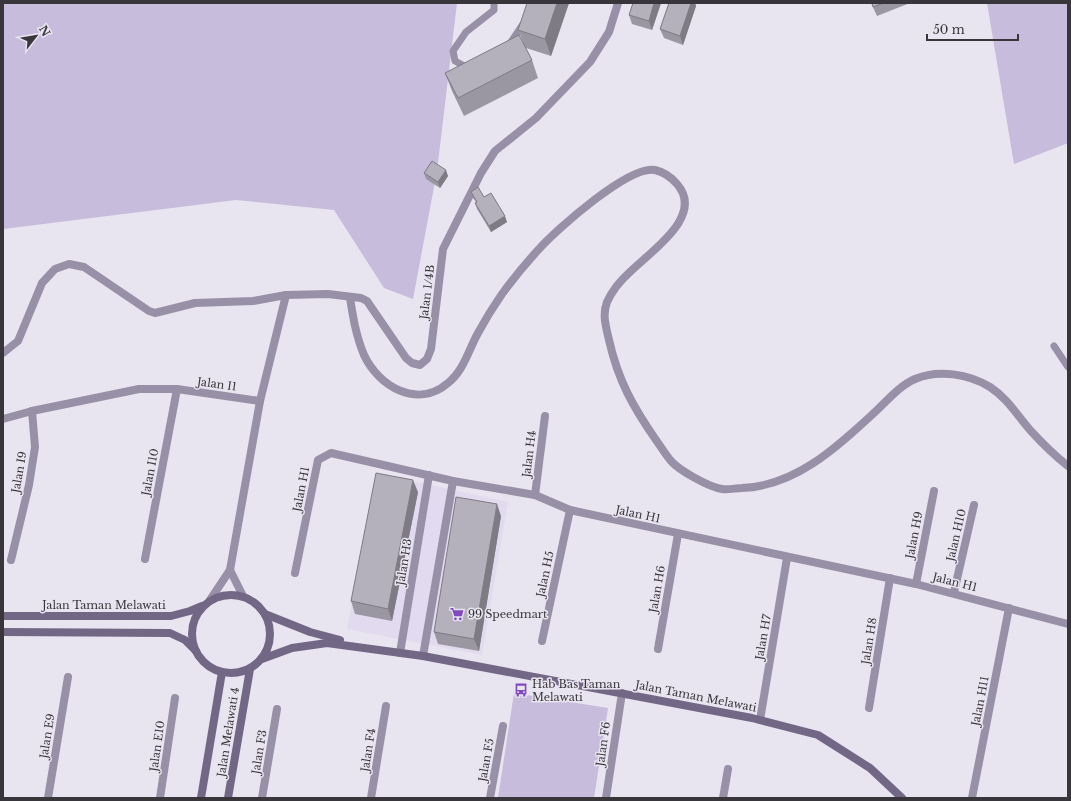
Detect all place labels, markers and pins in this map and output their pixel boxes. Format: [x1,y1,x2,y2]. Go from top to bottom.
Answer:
supermarket icon: 99 Speedmart [449,606,465,622]
place label: 99 Speedmart [468,607,548,621]
place label: Hab Bas Taman Melawati [532,677,621,704]
bus stop icon: Hab Bas Taman Melawati [513,682,529,698]

